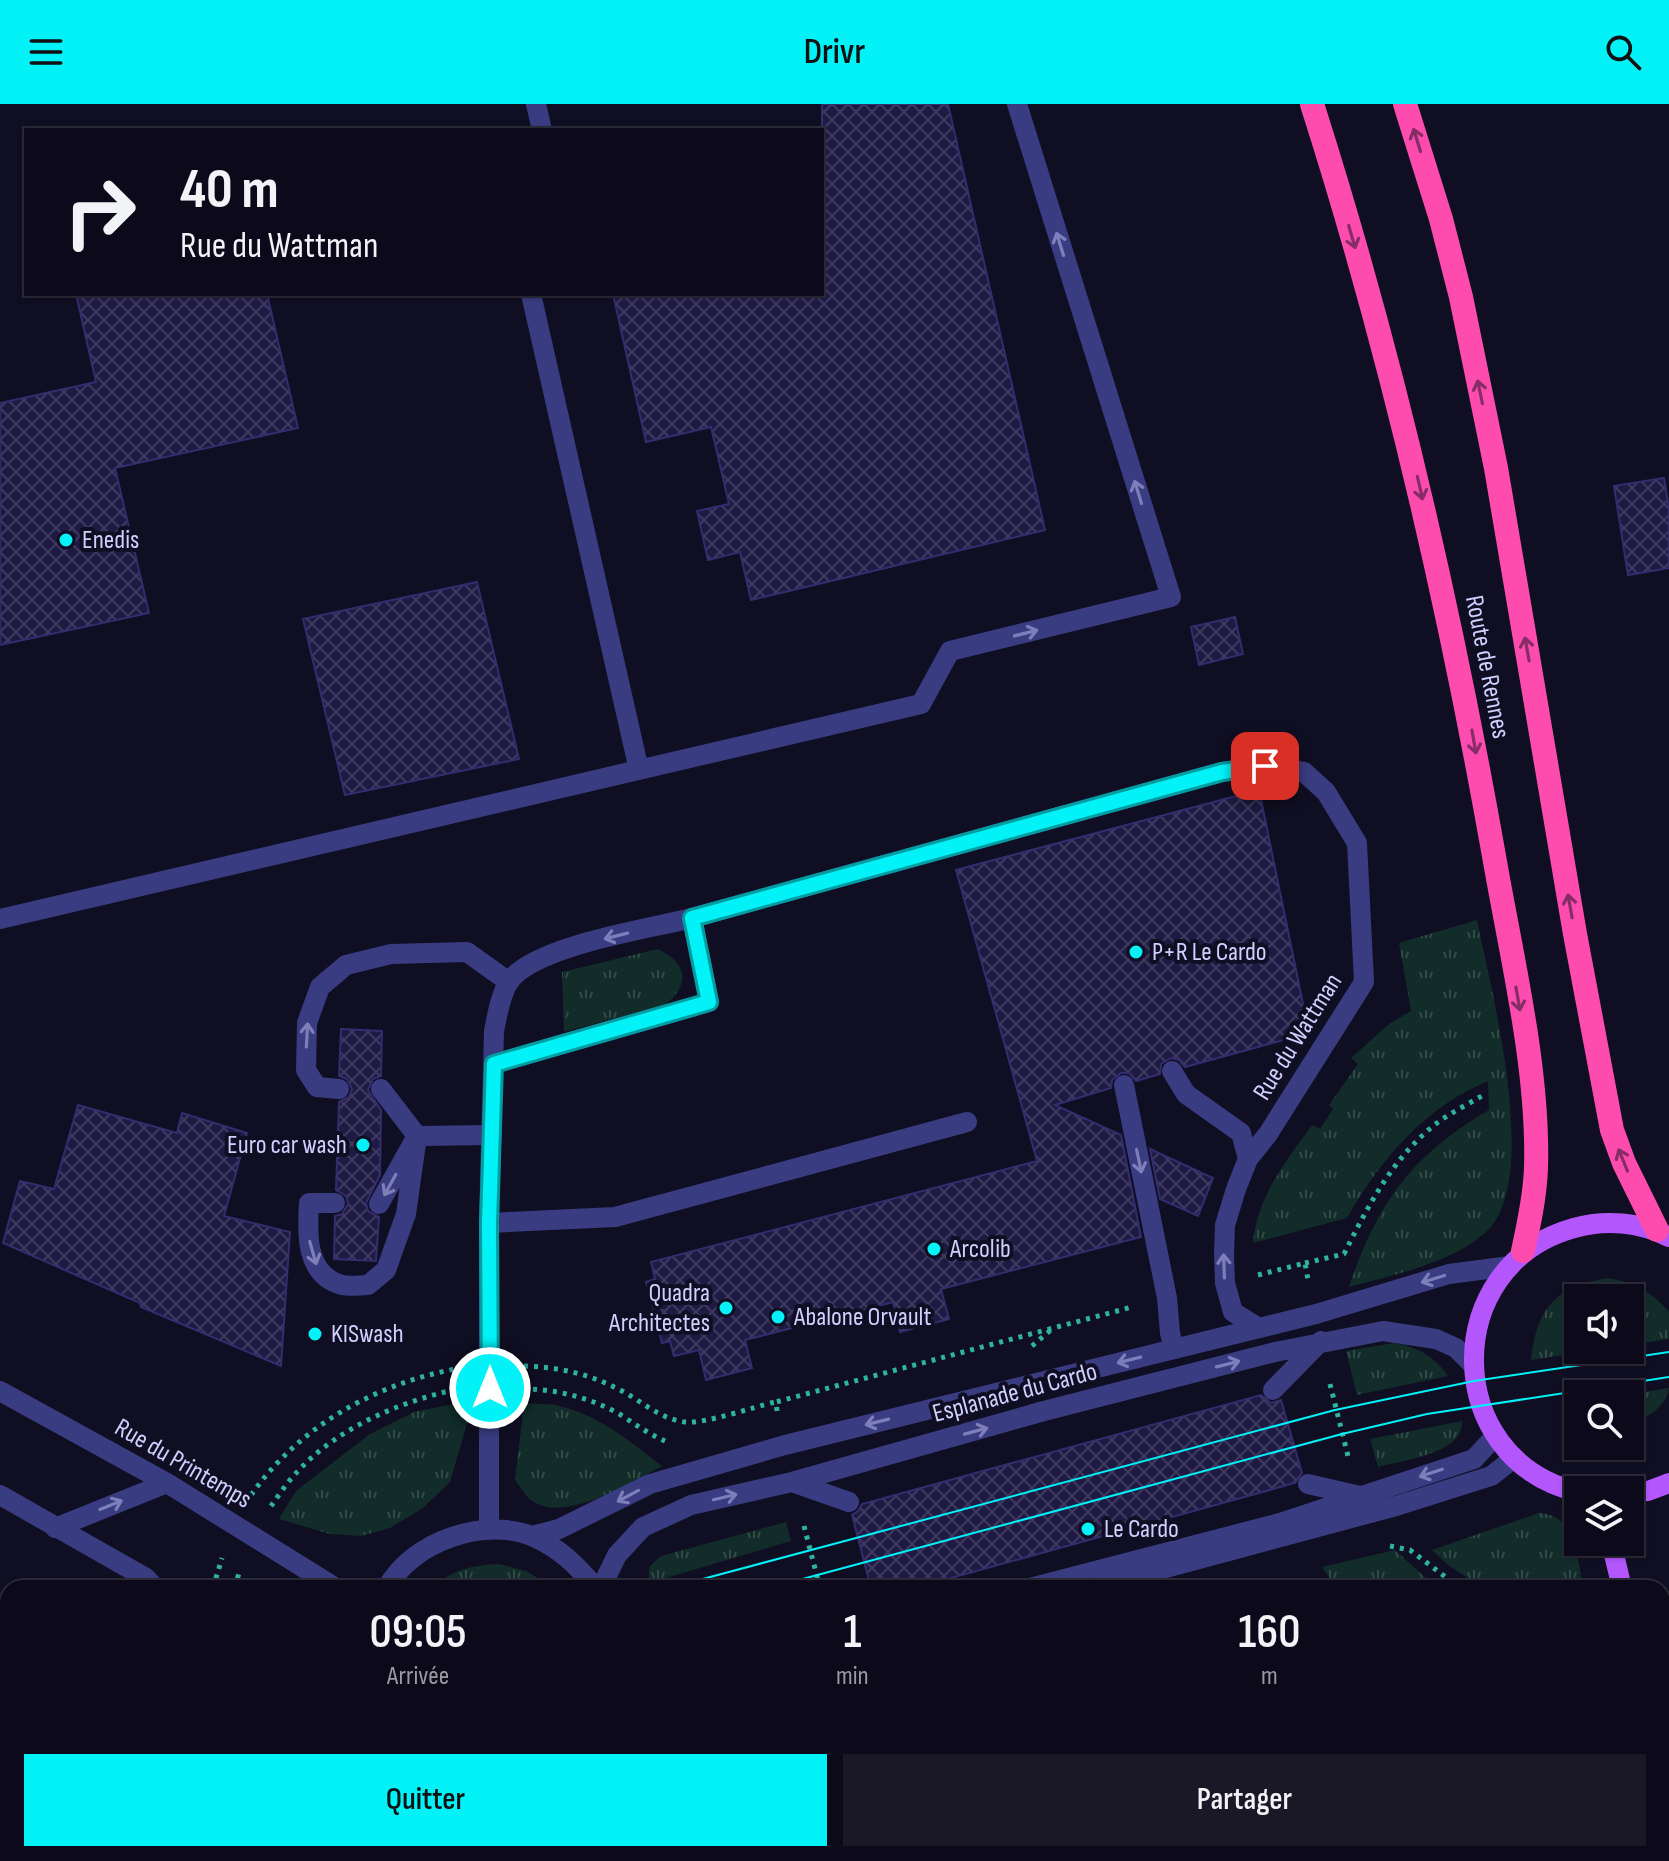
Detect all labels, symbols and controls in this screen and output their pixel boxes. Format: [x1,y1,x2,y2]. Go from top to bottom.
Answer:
icon: menu [24,30,68,74]
icon: search [1601,30,1645,74]
text: Drivr [804,31,865,74]
one-way arrow [1408,128,1423,153]
text: 40 m [180,157,279,224]
icon: right [48,160,152,264]
one-way arrow [1346,224,1360,249]
text: Rue du Wattman [180,225,378,268]
one-way arrow [1052,231,1067,257]
one-way arrow [1472,379,1487,405]
one-way arrow [1413,475,1428,500]
one-way arrow [1130,480,1144,505]
place label: Enedis [82,525,139,556]
marker: Enedis [57,531,75,549]
street label: Route de Rennes [1458,593,1516,741]
one-way arrow [1012,624,1038,639]
one-way arrow [1518,637,1533,663]
one-way arrow [1467,729,1482,755]
pin [1231,732,1299,800]
icon: arrive [1243,744,1287,788]
one-way arrow [1562,894,1577,919]
one-way arrow [604,930,630,945]
place label: P+R Le Cardo [1152,937,1267,968]
marker: P+R Le Cardo [1127,943,1145,961]
street label: Rue du Wattman [1247,968,1349,1106]
one-way arrow [1511,985,1526,1011]
one-way arrow [299,1022,314,1049]
place label: Euro car wash [227,1130,347,1161]
marker: Euro car wash [354,1136,372,1154]
one-way arrow [1133,1148,1148,1173]
one-way arrow [1615,1148,1630,1173]
one-way arrow [382,1173,398,1196]
place label: Arcolib [949,1234,1011,1265]
one-way arrow [306,1240,321,1266]
marker: Arcolib [925,1240,943,1258]
one-way arrow [1217,1253,1232,1280]
one-way arrow [1421,1273,1446,1287]
place label: Quadra Architectes [608,1278,710,1339]
map controls [1564,1284,1644,1556]
button: sound [1564,1284,1644,1364]
marker: Quadra Architectes [717,1299,735,1317]
place label: Abalone Orvault [793,1302,931,1333]
marker: Abalone Orvault [769,1308,787,1326]
place label: KISwash [331,1319,404,1350]
marker: KISwash [306,1325,324,1343]
position arrow [448,1346,532,1430]
one-way arrow [1117,1353,1142,1368]
street label: Esplanade du Cardo [929,1356,1101,1430]
one-way arrow [1215,1356,1240,1371]
button: search [1564,1380,1644,1460]
street label: Rue du Printemps [109,1412,257,1516]
one-way arrow [864,1416,890,1431]
one-way arrow [962,1423,988,1438]
one-way arrow [1419,1467,1444,1482]
button: layers [1564,1476,1644,1556]
one-way arrow [616,1488,640,1504]
one-way arrow [711,1489,737,1504]
one-way arrow [98,1497,123,1512]
place label: Le Cardo [1104,1514,1179,1545]
marker: Le Cardo [1079,1520,1097,1538]
text: 09:05 [370,1604,466,1661]
text: 1 [843,1604,861,1661]
text: 160 [1238,1604,1300,1661]
text: Arrivée [387,1661,449,1692]
text: min [836,1661,869,1692]
text: m [1261,1661,1278,1692]
button: Quitter [24,1754,827,1846]
button: Partager [843,1754,1646,1846]

